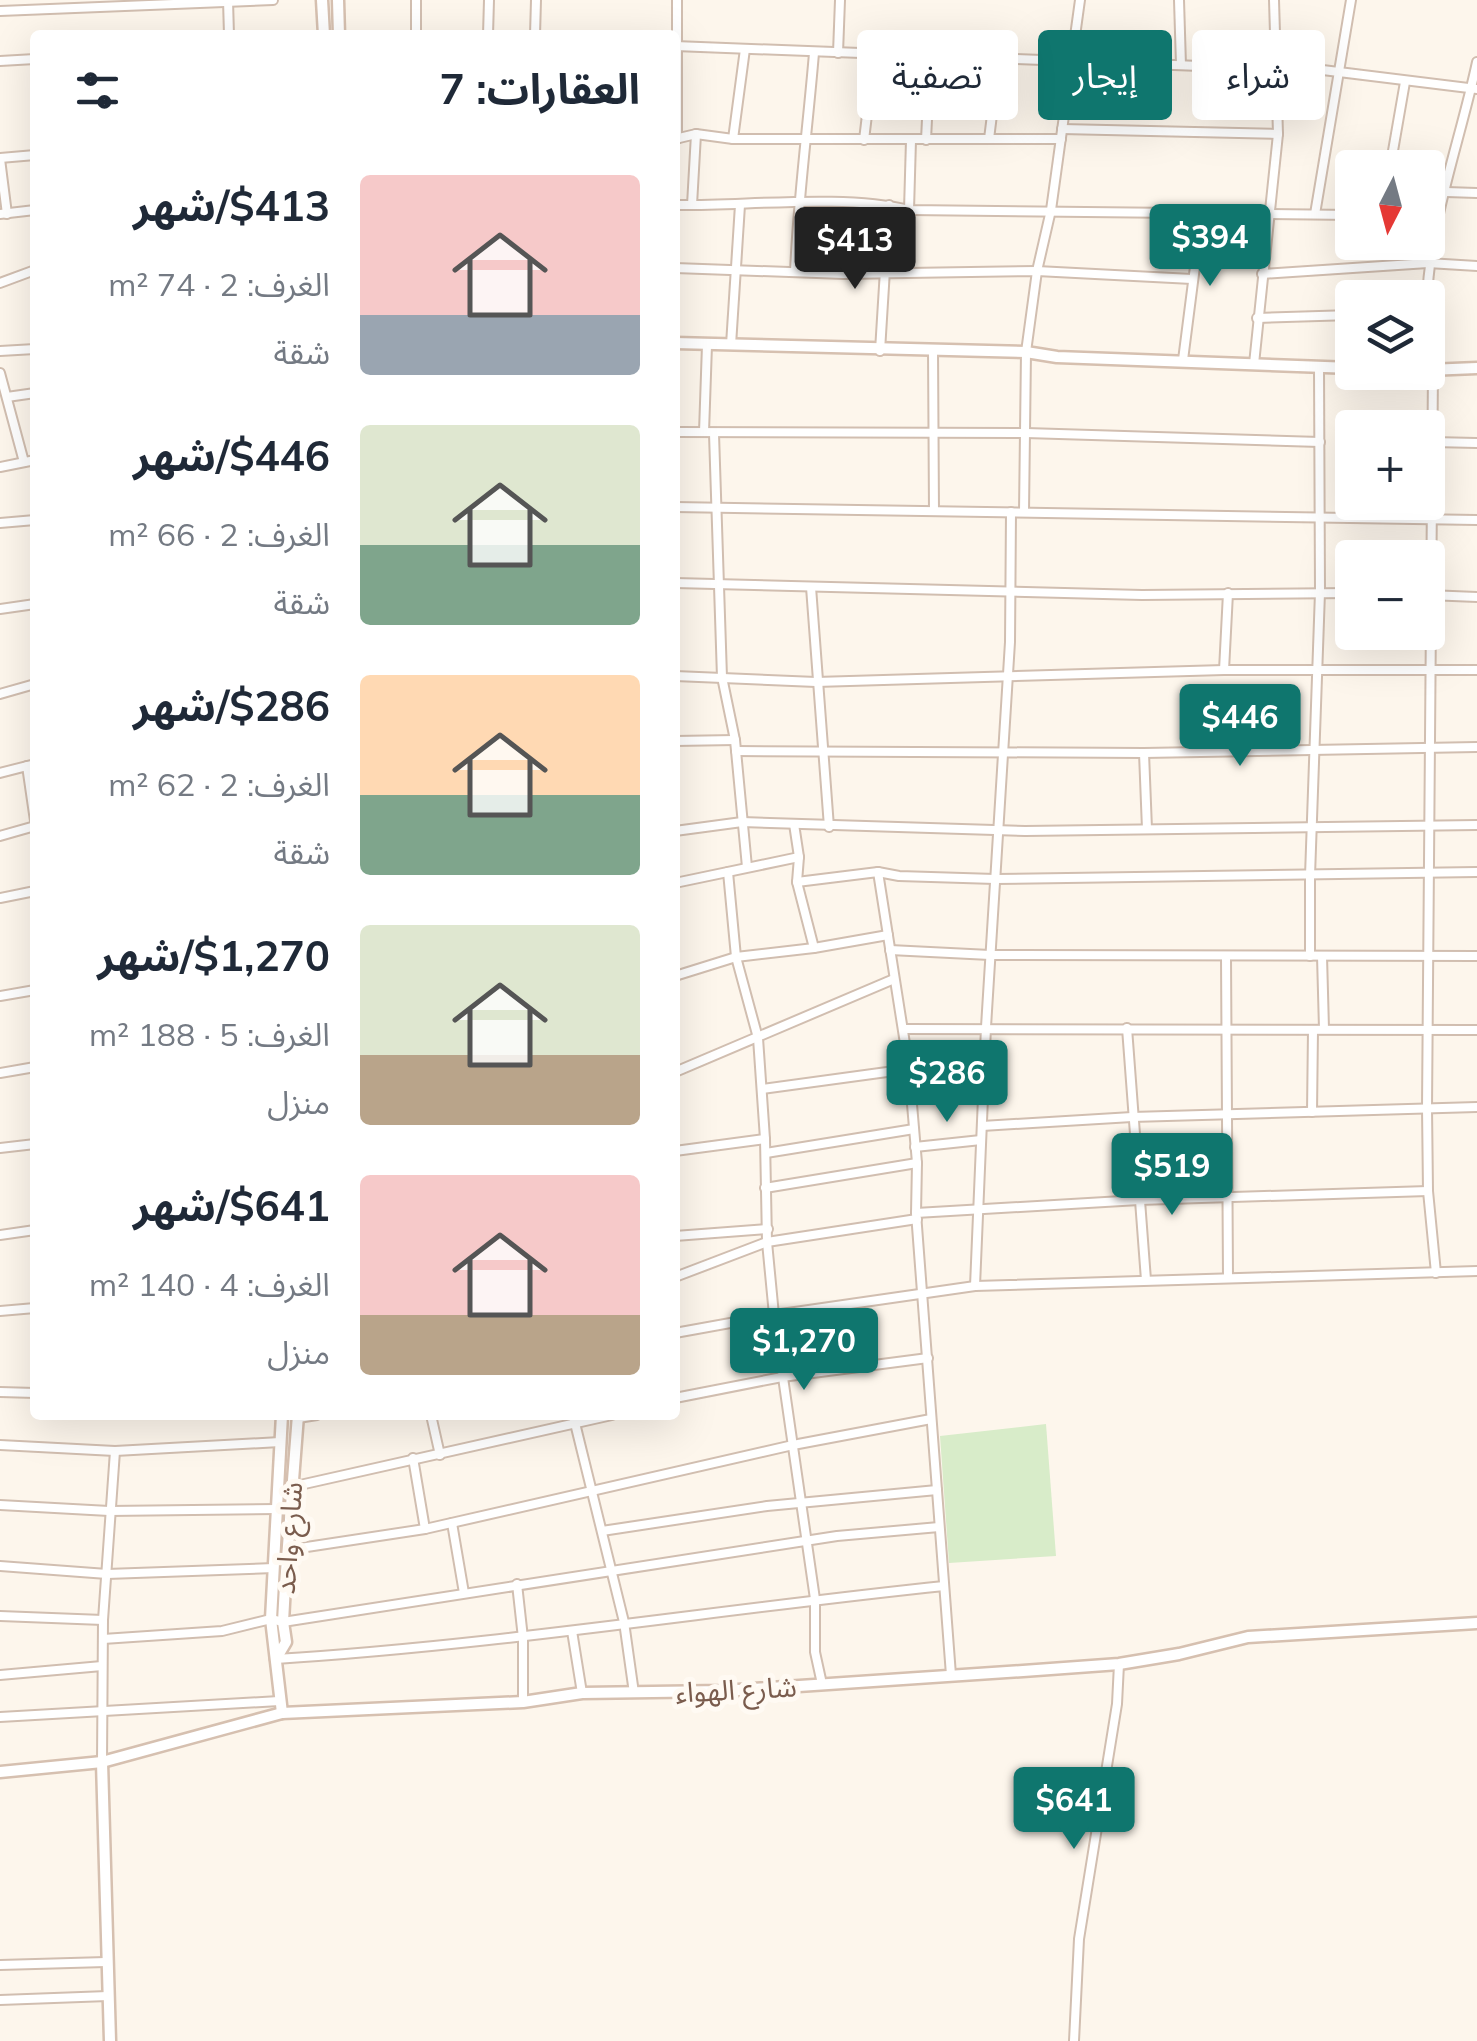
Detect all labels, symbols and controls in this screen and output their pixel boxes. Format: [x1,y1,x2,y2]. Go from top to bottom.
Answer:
chip: تصفية [857,30,1018,120]
chip: إيجار [1038,30,1172,120]
chip: شراء [1192,30,1325,120]
text: العقارات: 7 [440,62,640,115]
icon: filters [70,63,125,118]
north arrow [1335,150,1445,260]
map controls [1335,150,1445,650]
text: $413/شهر [133,179,330,232]
pin: $394 [1151,204,1269,289]
pin: $413 [796,207,914,292]
icon: home [440,215,560,335]
text: $394 [1172,216,1248,256]
text: $413 [817,219,893,259]
text: الغرف: 2 · 74 m² [108,264,330,304]
button: layers [1335,280,1445,390]
text: شقة [274,332,330,372]
button: + [1335,410,1445,520]
text: $446/شهر [133,429,330,482]
icon: home [440,465,560,585]
text: الغرف: 2 · 66 m² [108,514,330,554]
button: − [1335,540,1445,650]
text: شقة [274,582,330,622]
text: $286/شهر [133,679,330,732]
pin: $446 [1181,684,1299,769]
text: $446 [1202,696,1278,736]
icon: home [440,715,560,835]
text: الغرف: 2 · 62 m² [108,764,330,804]
text: شقة [274,832,330,872]
text: $1,270/شهر [98,929,330,982]
icon: home [440,965,560,1085]
text: الغرف: 5 · 188 m² [89,1014,330,1054]
pin: $286 [888,1040,1006,1125]
text: $286 [909,1052,985,1092]
text: منزل [267,1082,330,1122]
pin: $519 [1113,1133,1231,1218]
text: $519 [1134,1145,1210,1185]
text: $641/شهر [133,1179,330,1232]
icon: home [440,1215,560,1335]
text: الغرف: 4 · 140 m² [89,1264,330,1304]
pin: $1,270 [723,1308,885,1393]
text: $1,270 [752,1320,856,1360]
text: منزل [267,1332,330,1372]
street label: شارع واحد [267,1481,313,1596]
street label: شارع الهواء [674,1668,798,1714]
pin: $641 [1015,1767,1133,1852]
text: $641 [1036,1779,1112,1819]

